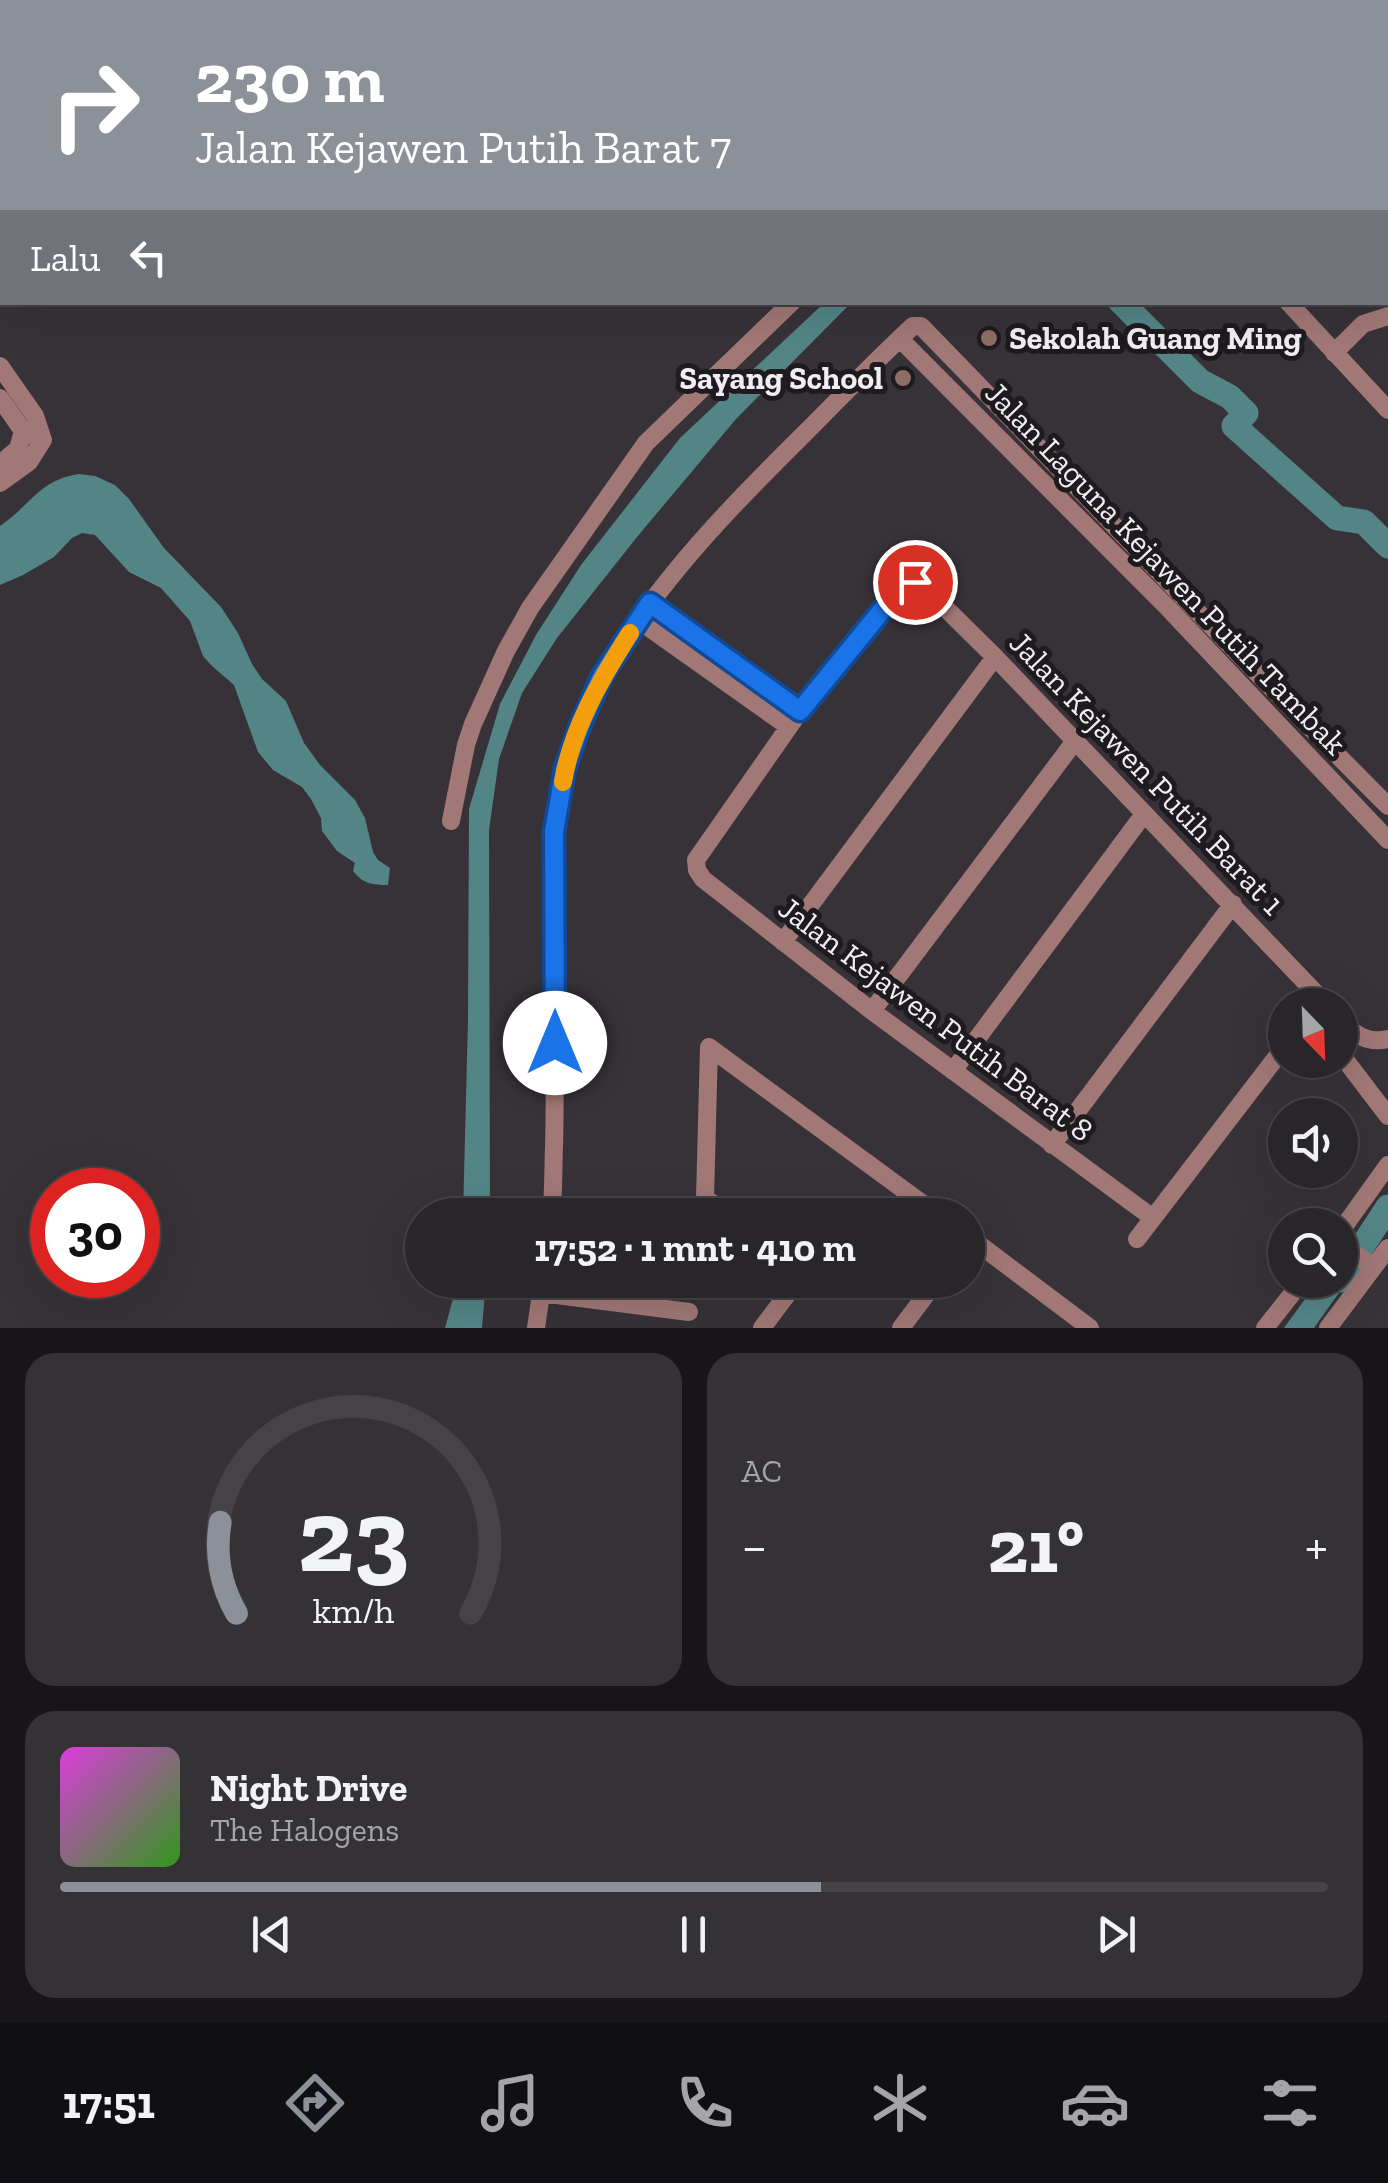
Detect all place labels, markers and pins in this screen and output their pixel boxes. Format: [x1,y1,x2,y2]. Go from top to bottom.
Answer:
place label: Sekolah Guang Ming [1009,319,1302,357]
marker: Sekolah Guang Ming [978,327,1000,349]
place label: Sayang School [679,359,883,397]
marker: Sayang School [892,367,914,389]
pin [873,540,958,625]

